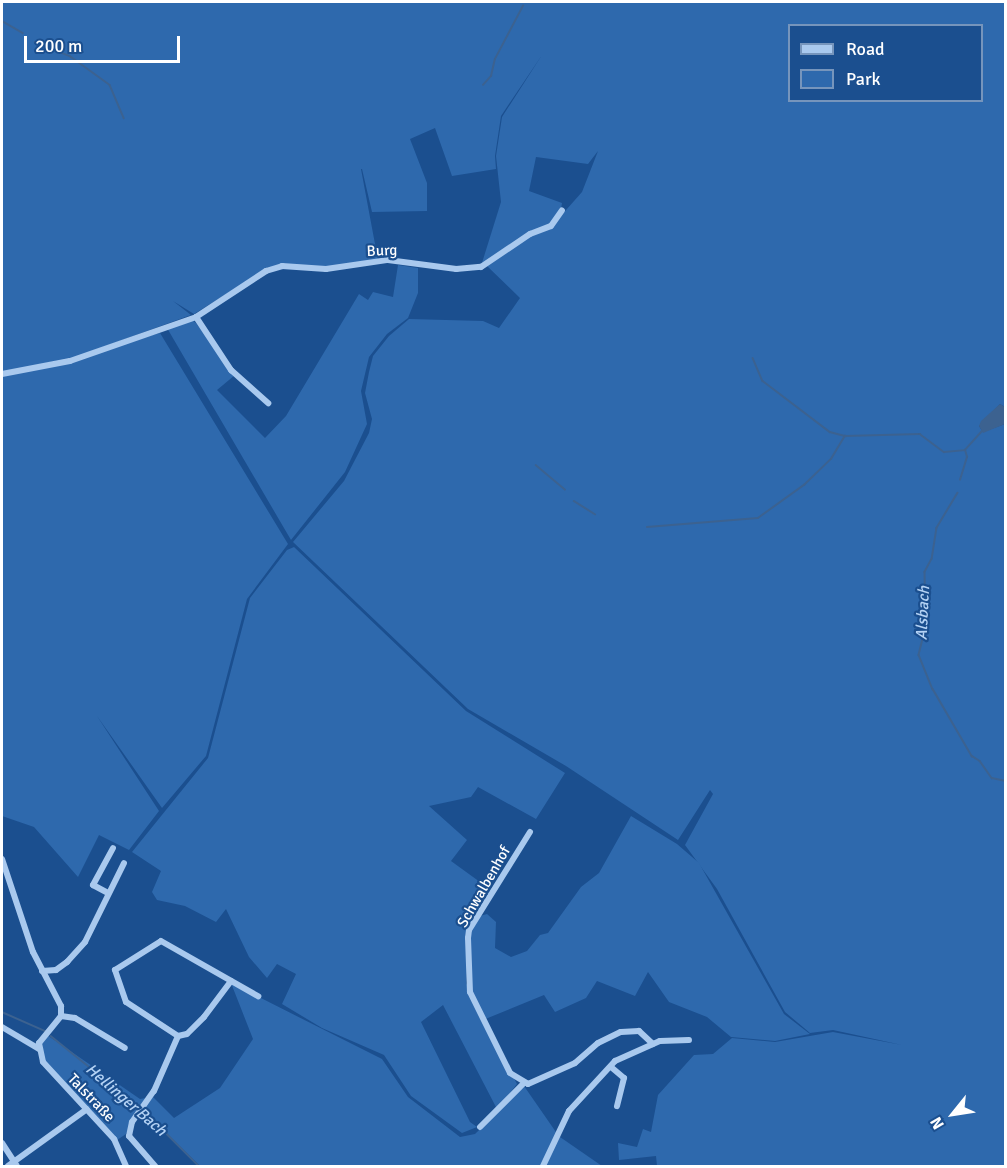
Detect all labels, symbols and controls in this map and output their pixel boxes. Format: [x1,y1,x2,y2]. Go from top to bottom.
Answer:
scale bar [27,24,183,62]
legend [788,24,983,102]
text: 200 m [35,35,82,57]
text: Road [846,38,885,60]
text: Park [846,68,881,90]
street label: Burg [366,241,398,261]
water label: Alsbach [912,586,934,640]
street label: Schwalbenhof [454,843,514,931]
water label: Hellinger Bach [82,1060,170,1140]
street label: Talstraße [64,1070,118,1126]
north arrow [923,1084,983,1144]
text: N [926,1113,949,1133]

